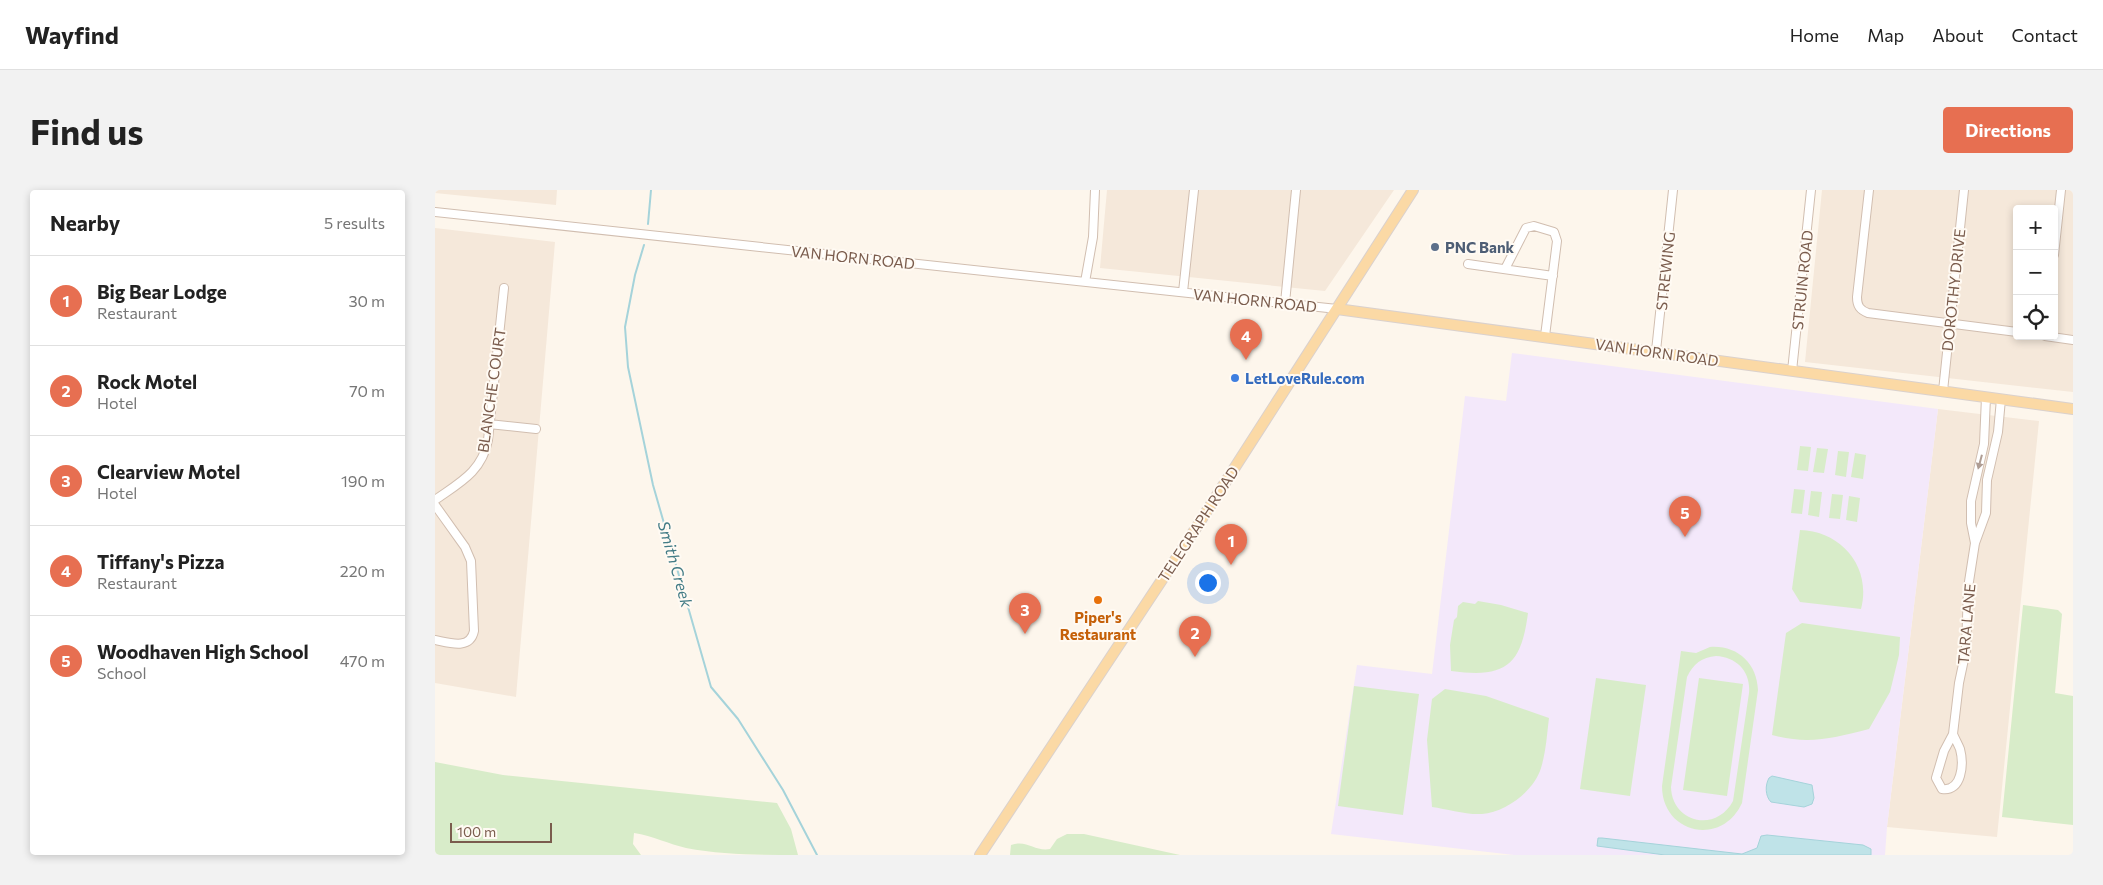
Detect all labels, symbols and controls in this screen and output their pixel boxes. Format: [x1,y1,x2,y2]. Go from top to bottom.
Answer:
text: Wayfind [25,20,119,49]
text: Home [1790,24,1839,46]
text: Map [1867,24,1904,46]
text: About [1932,24,1984,46]
text: Contact [2012,24,2078,46]
button: Directions [1943,107,2073,153]
text: Find us [30,109,144,152]
map controls [2013,205,2058,340]
button: + [2013,205,2058,250]
text: Nearby [50,210,120,235]
text: 5 results [324,213,385,232]
street label: DOROTHY DRIVE [1938,228,1968,352]
street label: STRUIN ROAD [1788,229,1816,331]
street label: STREWING [1652,231,1678,311]
place label: PNC Bank [1445,238,1515,256]
marker: PNC Bank [1429,241,1441,253]
street label: VAN HORN ROAD [790,242,916,272]
button: − [2013,250,2058,295]
text: Big Bear Lodge [97,280,227,303]
street label: VAN HORN ROAD [1192,285,1318,315]
text: 1 [62,291,70,310]
text: 30 m [348,291,385,310]
button: locate [2013,295,2058,340]
text: Restaurant [97,303,177,322]
pin: 4 [1230,319,1262,360]
street label: BLANCHE COURT [473,326,509,454]
street label: VAN HORN ROAD [1594,334,1720,370]
place label: LetLoveRule.com [1245,369,1365,387]
text: Rock Motel [97,370,197,393]
marker: LetLoveRule.com [1229,372,1241,384]
text: 2 [61,381,71,400]
text: 70 m [349,381,385,400]
text: Hotel [97,393,137,412]
one-way arrow [1975,455,1983,470]
text: Clearview Motel [97,460,240,483]
street label: TELEGRAPH ROAD [1154,463,1242,585]
text: 3 [61,471,71,490]
text: 190 m [341,471,385,490]
text: Hotel [97,483,137,502]
pin: 5 [1669,496,1701,537]
water label: Smith Creek [655,519,697,610]
pin: 1 [1215,524,1247,565]
text: Tiffany's Pizza [97,550,225,573]
text: 4 [61,561,71,580]
text: 220 m [340,561,385,580]
your location [1195,570,1221,596]
text: Restaurant [97,573,177,592]
street label: TARA LANE [1954,583,1979,665]
pin: 3 [1009,593,1041,634]
marker: Piper's Restaurant [1092,594,1104,606]
place label: Piper's Restaurant [1060,608,1136,643]
pin: 2 [1179,616,1211,657]
text: Woodhaven High School [97,640,309,663]
text: 5 [61,651,71,670]
text: 470 m [340,651,385,670]
text: School [97,663,147,682]
scale bar [450,820,553,843]
text: 100 m [457,823,496,840]

